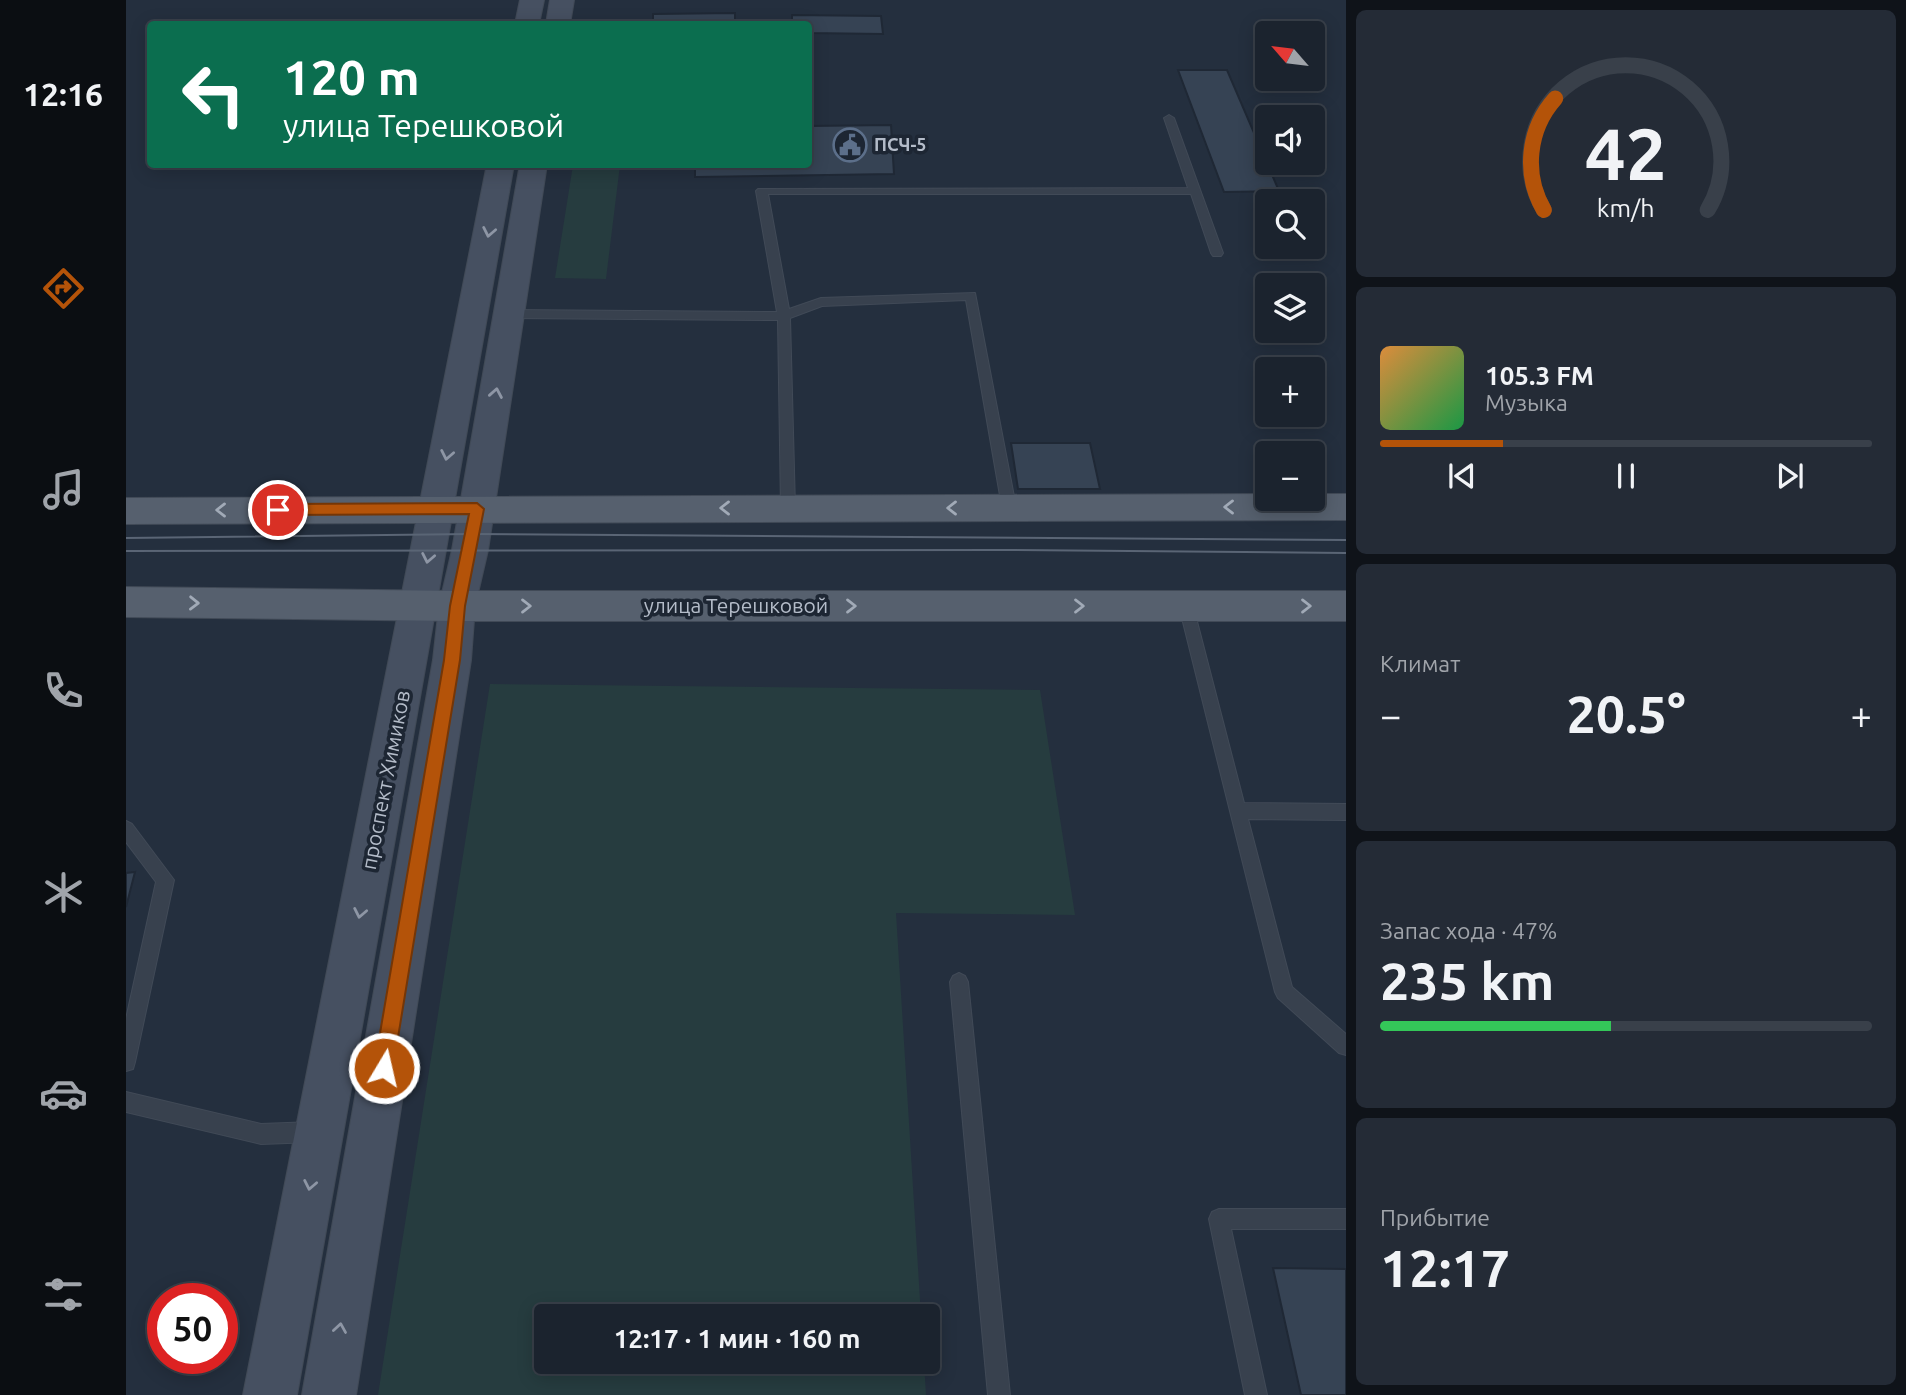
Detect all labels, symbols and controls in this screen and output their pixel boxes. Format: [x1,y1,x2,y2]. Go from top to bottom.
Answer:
north arrow [1255,21,1325,91]
map controls [1255,21,1325,511]
icon: left [168,49,259,140]
text: 120 m [283,49,420,104]
text: 12:16 [23,76,103,112]
button: sound [1255,105,1325,175]
text: улица Терешковой [283,107,564,143]
text: 42 [1585,112,1667,194]
public building icon: ПСЧ-5 [831,126,869,164]
place label: ПСЧ-5 [874,134,926,154]
button: search [1255,189,1325,259]
text: km/h [1597,193,1655,221]
one-way arrow [482,226,497,238]
icon: directions [39,264,88,313]
button: layers [1255,273,1325,343]
button: + [1255,357,1325,427]
text: 105.3 FM [1485,361,1594,390]
one-way arrow [488,387,503,399]
text: Музыка [1485,390,1568,415]
button: − [1255,441,1325,511]
one-way arrow [440,449,455,461]
icon: previous [1443,457,1481,495]
icon: pause [1607,457,1645,495]
icon: next [1771,457,1809,495]
icon: music [39,465,88,514]
pin [248,480,308,540]
icon: arrive [259,491,297,529]
one-way arrow [1223,499,1234,515]
one-way arrow [719,500,730,516]
one-way arrow [947,500,958,515]
one-way arrow [215,502,226,518]
one-way arrow [421,551,436,563]
street label: улица Терешковой [644,593,828,617]
one-way arrow [189,595,200,610]
one-way arrow [521,598,531,614]
one-way arrow [846,598,857,614]
one-way arrow [1074,598,1084,614]
one-way arrow [1301,598,1312,614]
text: Климат [1380,651,1460,676]
icon: phone [39,666,88,715]
text: 20.5° [1566,685,1686,743]
street label: проспект Химиков [356,688,414,872]
text: − [1380,694,1401,736]
text: + [1851,694,1872,736]
icon: climate [39,868,88,917]
one-way arrow [354,907,369,919]
text: Запас хода · 47% [1380,918,1557,943]
text: 235 km [1380,952,1554,1010]
position arrow [347,1031,421,1105]
icon: car [39,1069,88,1118]
one-way arrow [303,1179,318,1191]
text: Прибытие [1380,1205,1490,1230]
text: 12:17 [1380,1239,1510,1297]
icon: filters [39,1270,88,1319]
speed limit sign: 50 [147,1283,238,1374]
one-way arrow [332,1322,347,1334]
text: 12:17 · 1 мин · 160 m [614,1324,860,1353]

